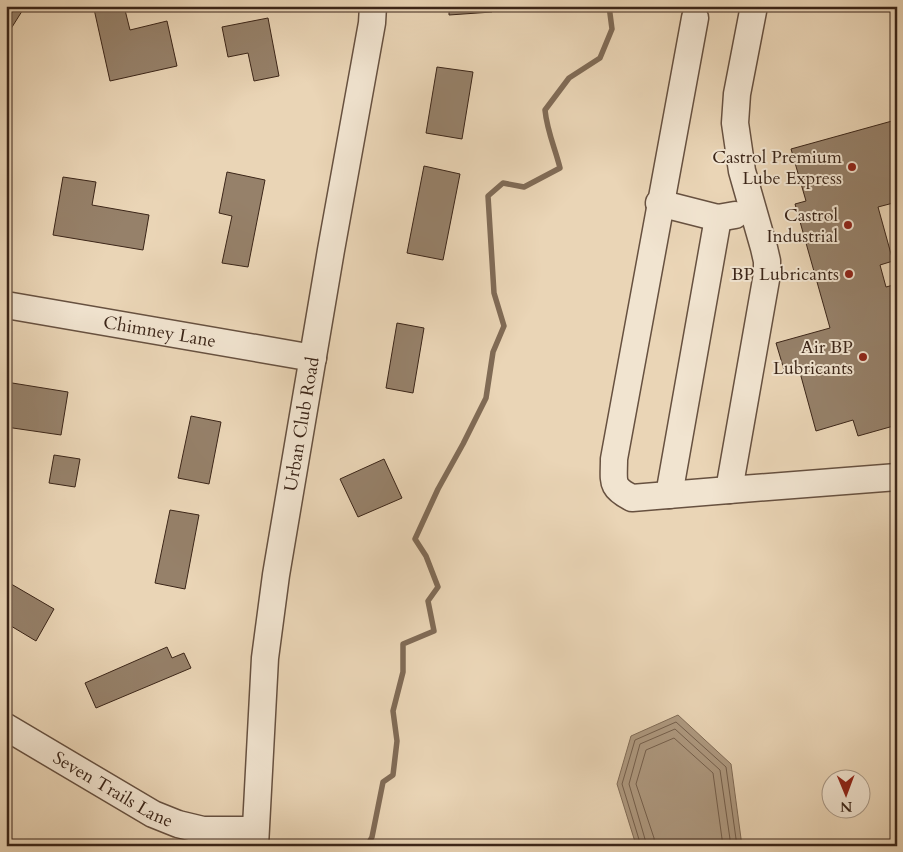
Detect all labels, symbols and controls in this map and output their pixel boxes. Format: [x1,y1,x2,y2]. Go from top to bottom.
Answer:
place label: Castrol Premium Lube Express [712,145,843,191]
marker: Castrol Premium Lube Express [846,161,858,173]
place label: Castrol Industrial [766,203,838,249]
marker: Castrol Industrial [842,219,854,231]
place label: BP Lubricants [731,262,839,287]
marker: BP Lubricants [843,268,855,280]
street label: Chimney Lane [102,310,218,354]
place label: Air BP Lubricants [773,335,853,381]
marker: Air BP Lubricants [857,351,869,363]
street label: Urban Club Road [278,355,325,493]
street label: Seven Trails Lane [48,745,177,833]
north arrow [820,770,870,820]
text: N [840,797,852,816]

